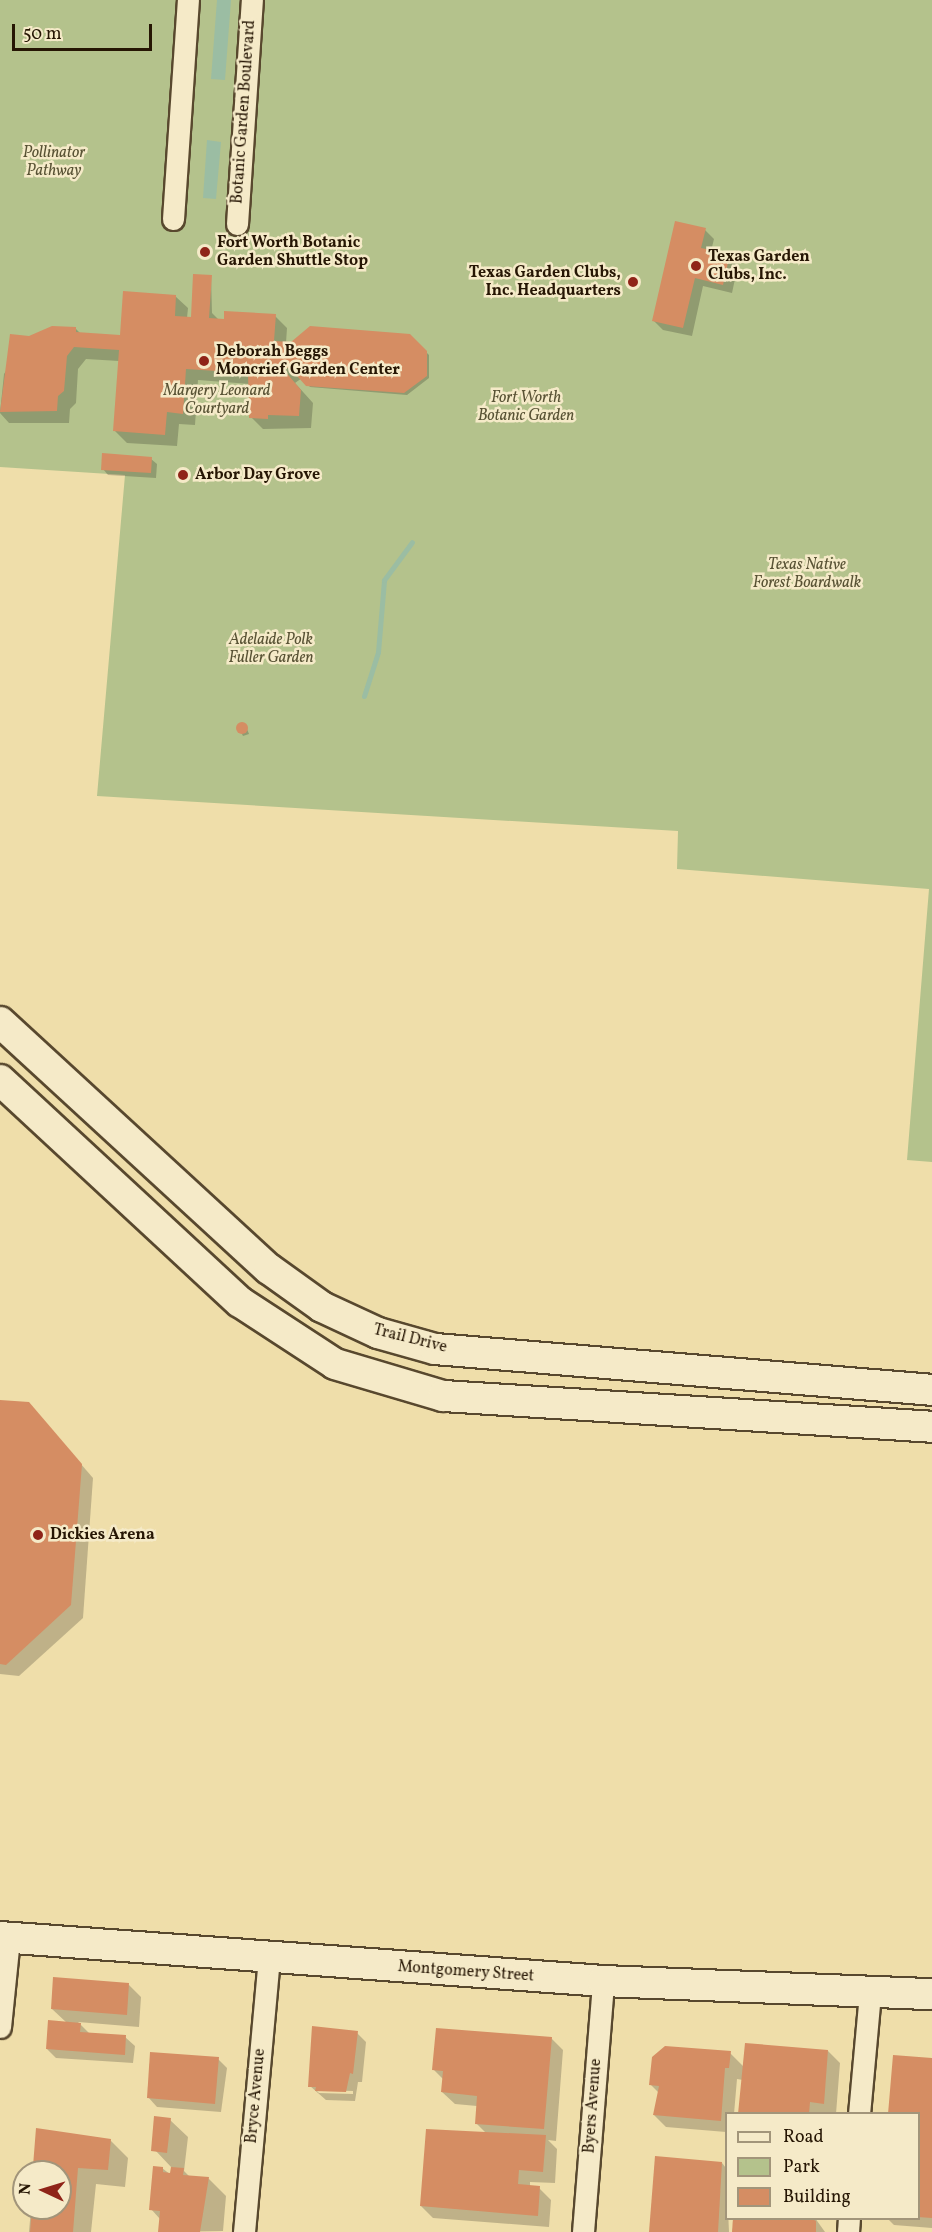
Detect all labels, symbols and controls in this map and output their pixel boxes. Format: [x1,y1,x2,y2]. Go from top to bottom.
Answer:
scale bar [15,12,154,50]
street label: Botanic Garden Boulevard [228,19,260,205]
text: 50 m [23,22,62,47]
park label: Pollinator Pathway [23,143,85,181]
place label: Fort Worth Botanic Garden Shuttle Stop [217,233,368,271]
marker: Fort Worth Botanic Garden Shuttle Stop [198,245,212,259]
place label: Texas Garden Clubs, Inc. [708,247,810,285]
marker: Texas Garden Clubs, Inc. [689,259,703,273]
place label: Texas Garden Clubs, Inc. Headquarters [469,263,621,301]
marker: Texas Garden Clubs, Inc. Headquarters [626,275,640,289]
place label: Deborah Beggs Moncrief Garden Center [216,342,399,380]
marker: Deborah Beggs Moncrief Garden Center [197,354,211,368]
park label: Margery Leonard Courtyard [164,381,270,419]
park label: Fort Worth Botanic Garden [478,388,574,426]
place label: Arbor Day Grove [195,465,320,485]
marker: Arbor Day Grove [176,468,190,482]
park label: Texas Native Forest Boardwalk [753,555,861,593]
park label: Adelaide Polk Fuller Garden [228,630,314,668]
street label: Trail Drive [371,1321,449,1357]
place label: Dickies Arena [50,1525,155,1545]
marker: Dickies Arena [31,1528,45,1542]
street label: Montgomery Street [397,1958,535,1986]
street label: Bryce Avenue [242,2048,270,2144]
street label: Byers Avenue [580,2058,606,2154]
legend [725,2112,920,2220]
text: Road [783,2125,824,2150]
text: Park [783,2155,820,2180]
north arrow [12,2160,72,2220]
text: N [15,2182,37,2195]
text: Building [783,2185,851,2210]

